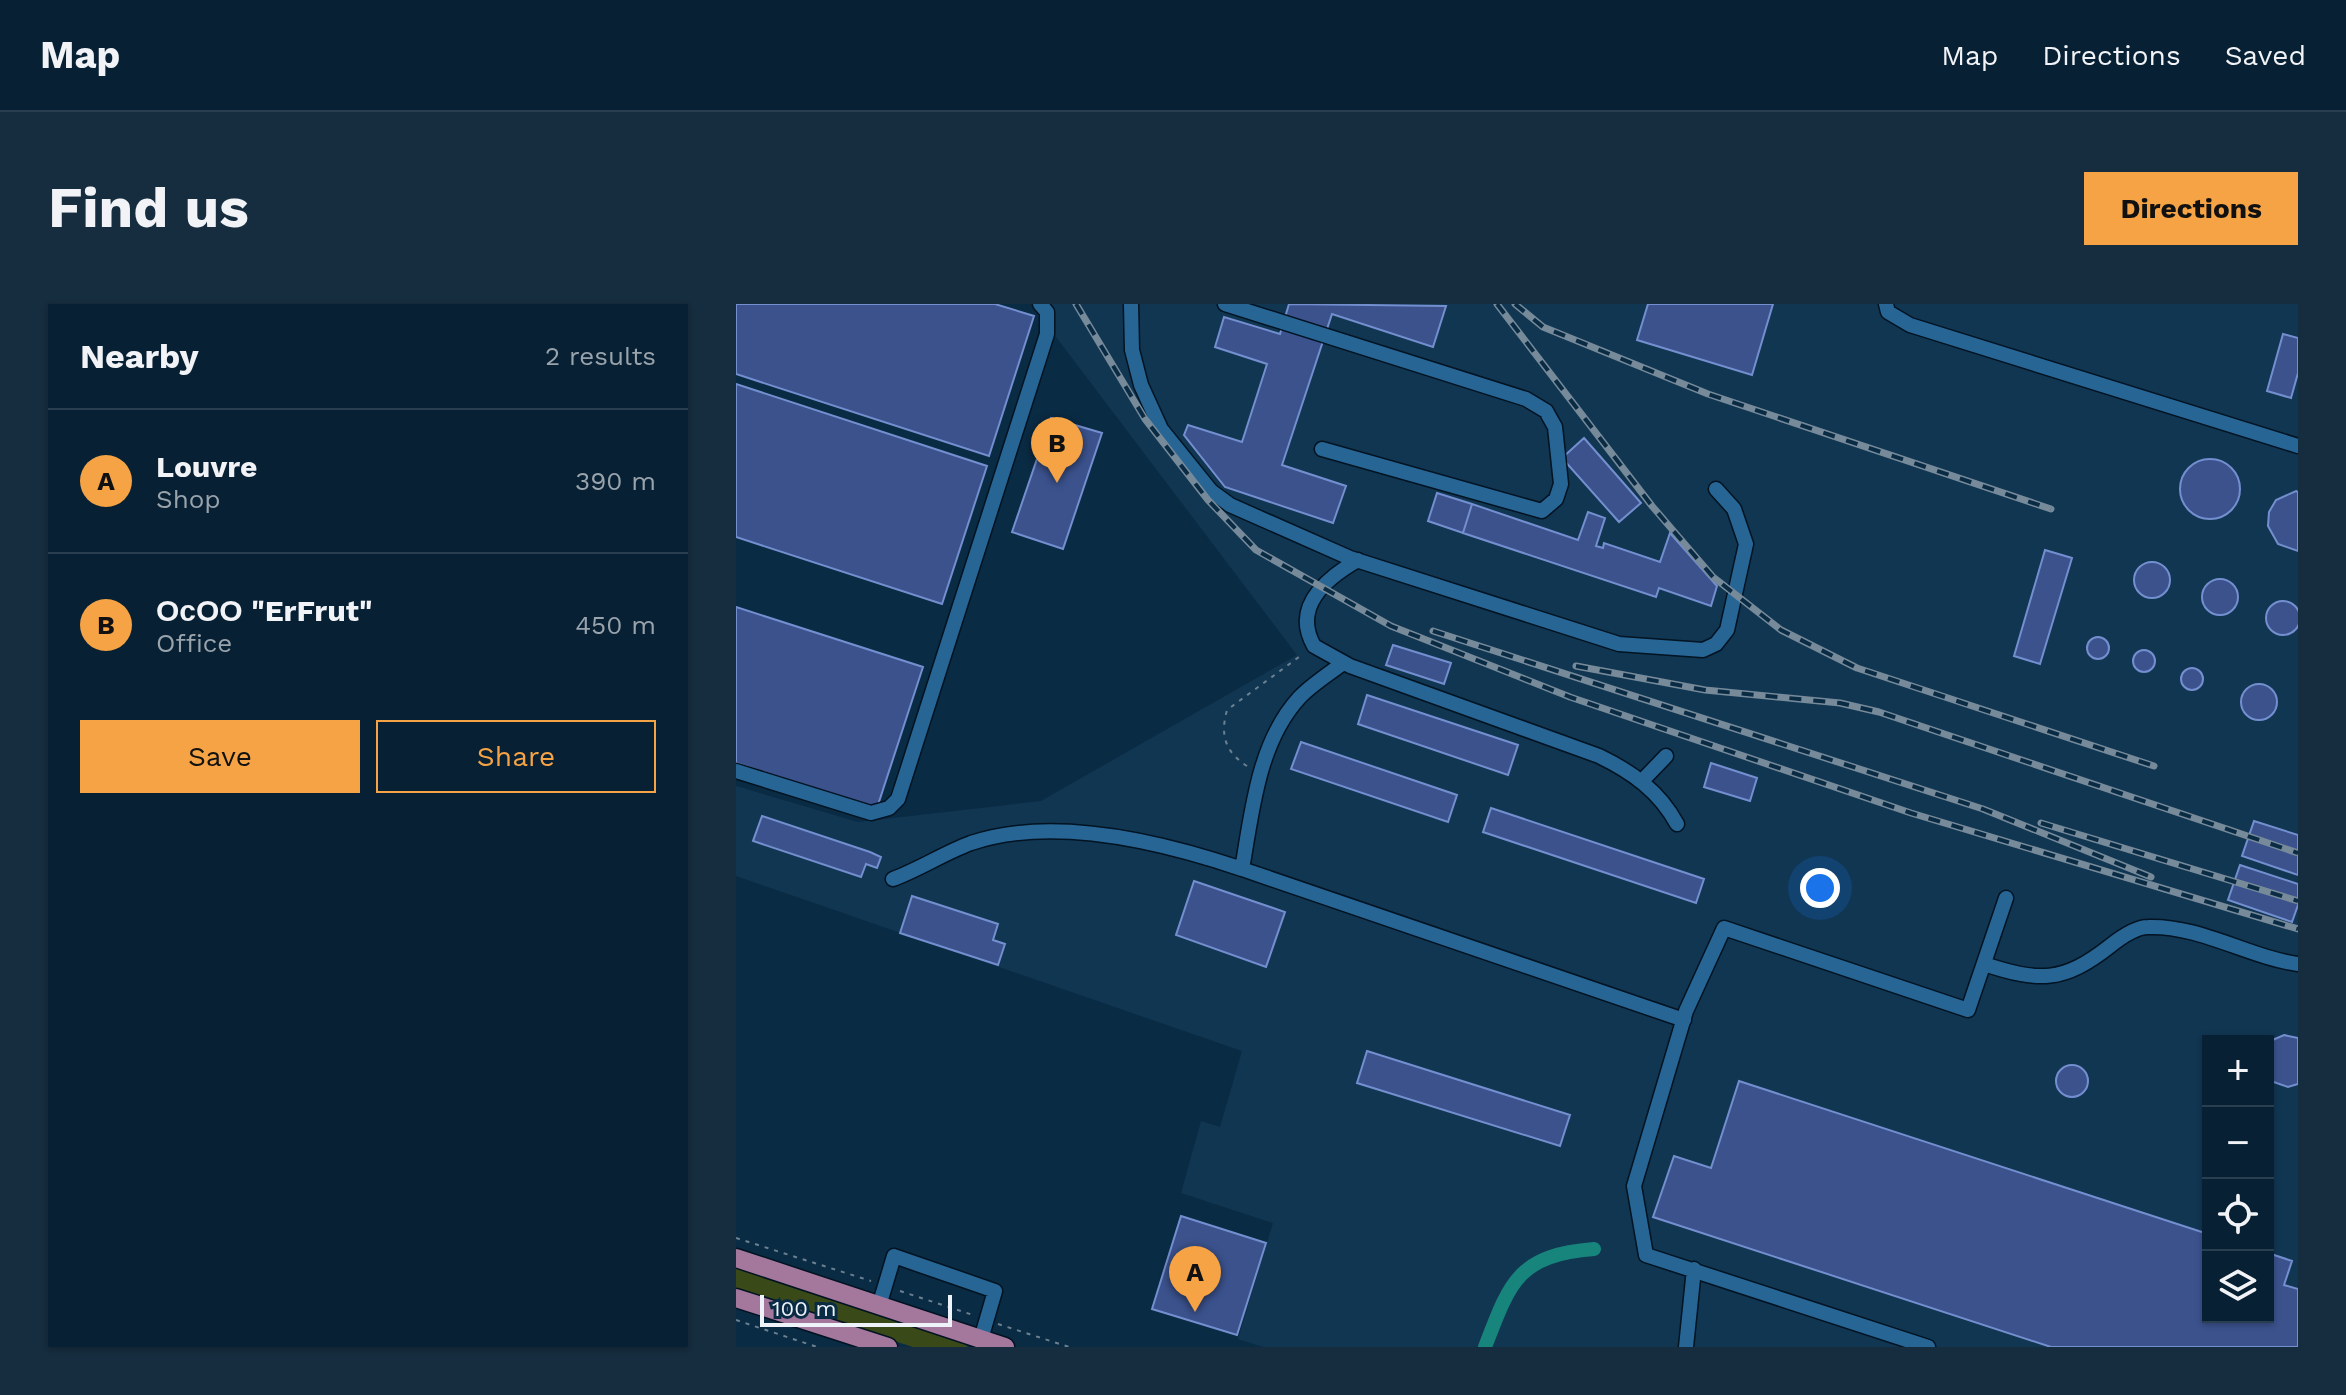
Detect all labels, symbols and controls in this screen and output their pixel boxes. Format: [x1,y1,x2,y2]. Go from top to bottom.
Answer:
text: Map [40,33,120,77]
text: Map [1941,39,1998,72]
text: Directions [2042,39,2181,72]
text: Saved [2225,39,2306,72]
button: Directions [2084,172,2298,245]
text: Find us [48,175,249,241]
text: Nearby [80,336,199,376]
text: 2 results [545,341,656,371]
pin: B [1031,417,1083,483]
text: Louvre [156,449,257,484]
text: A [97,466,115,496]
text: 390 m [575,466,656,496]
text: Shop [156,484,221,514]
text: ОсОО "ErFrut" [156,593,372,628]
text: B [97,610,115,640]
text: 450 m [575,610,656,640]
text: Office [156,628,232,658]
button: Save [80,720,360,793]
button: Share [376,720,656,793]
your location [1800,868,1840,908]
map controls [2202,1035,2274,1323]
button: + [2202,1035,2274,1107]
button: − [2202,1107,2274,1179]
button: locate [2202,1179,2274,1251]
pin: A [1169,1246,1221,1312]
button: layers [2202,1251,2274,1323]
scale bar [760,1291,952,1327]
text: 100 m [772,1296,836,1321]

